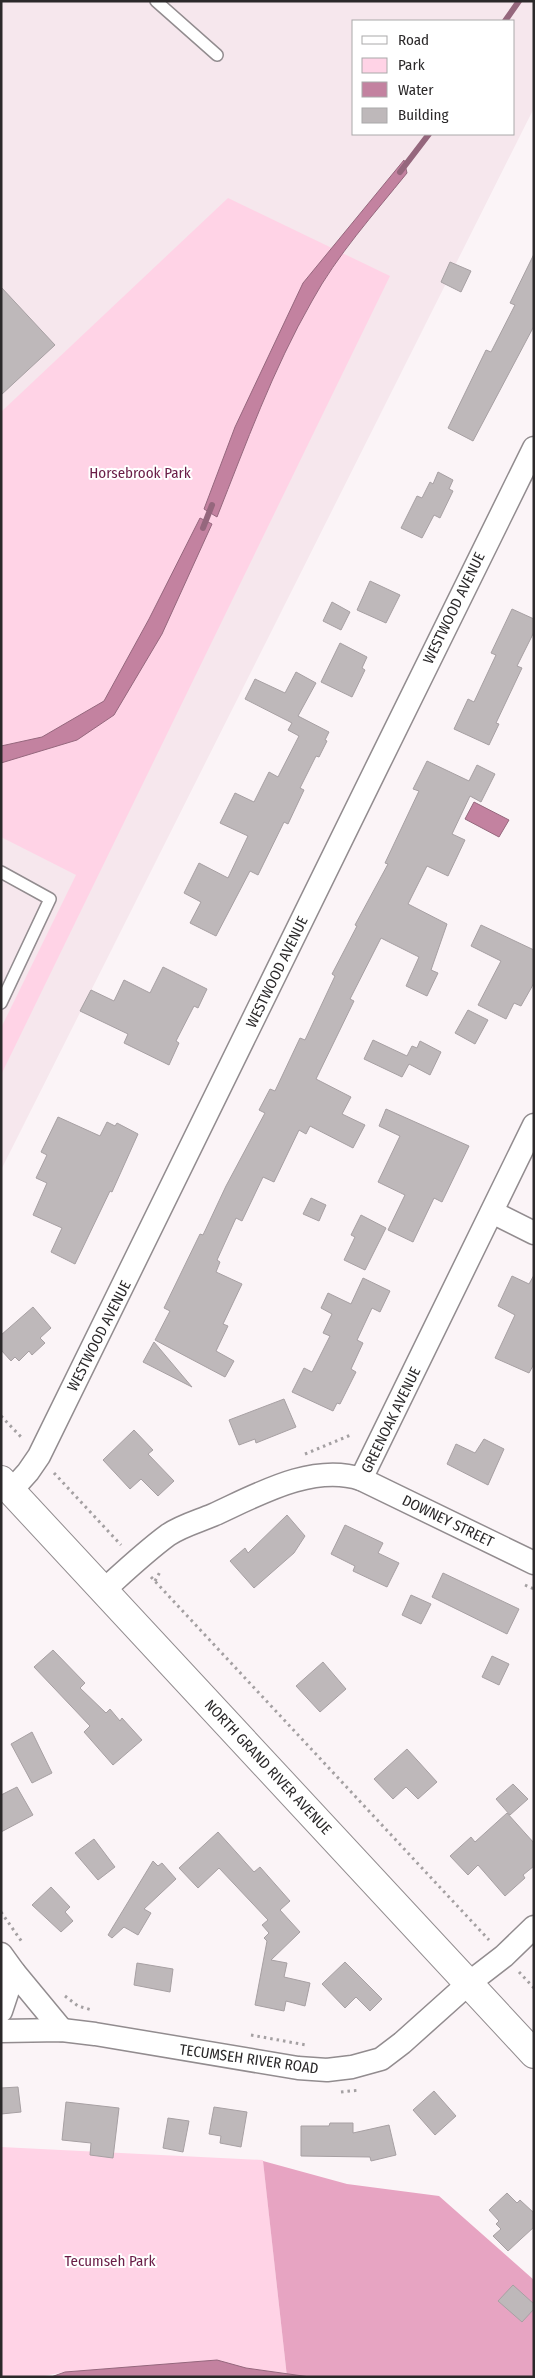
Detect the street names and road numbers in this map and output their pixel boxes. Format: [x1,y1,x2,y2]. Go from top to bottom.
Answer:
street label: WESTWOOD AVENUE [419,549,489,667]
street label: WESTWOOD AVENUE [242,913,312,1031]
street label: WESTWOOD AVENUE [63,1278,135,1394]
street label: GREENOAK AVENUE [358,1364,424,1476]
street label: DOWNEY STREET [399,1491,497,1551]
street label: NORTH GRAND RIVER AVENUE [201,1696,335,1838]
street label: TECUMSEH RIVER ROAD [178,2040,320,2078]

